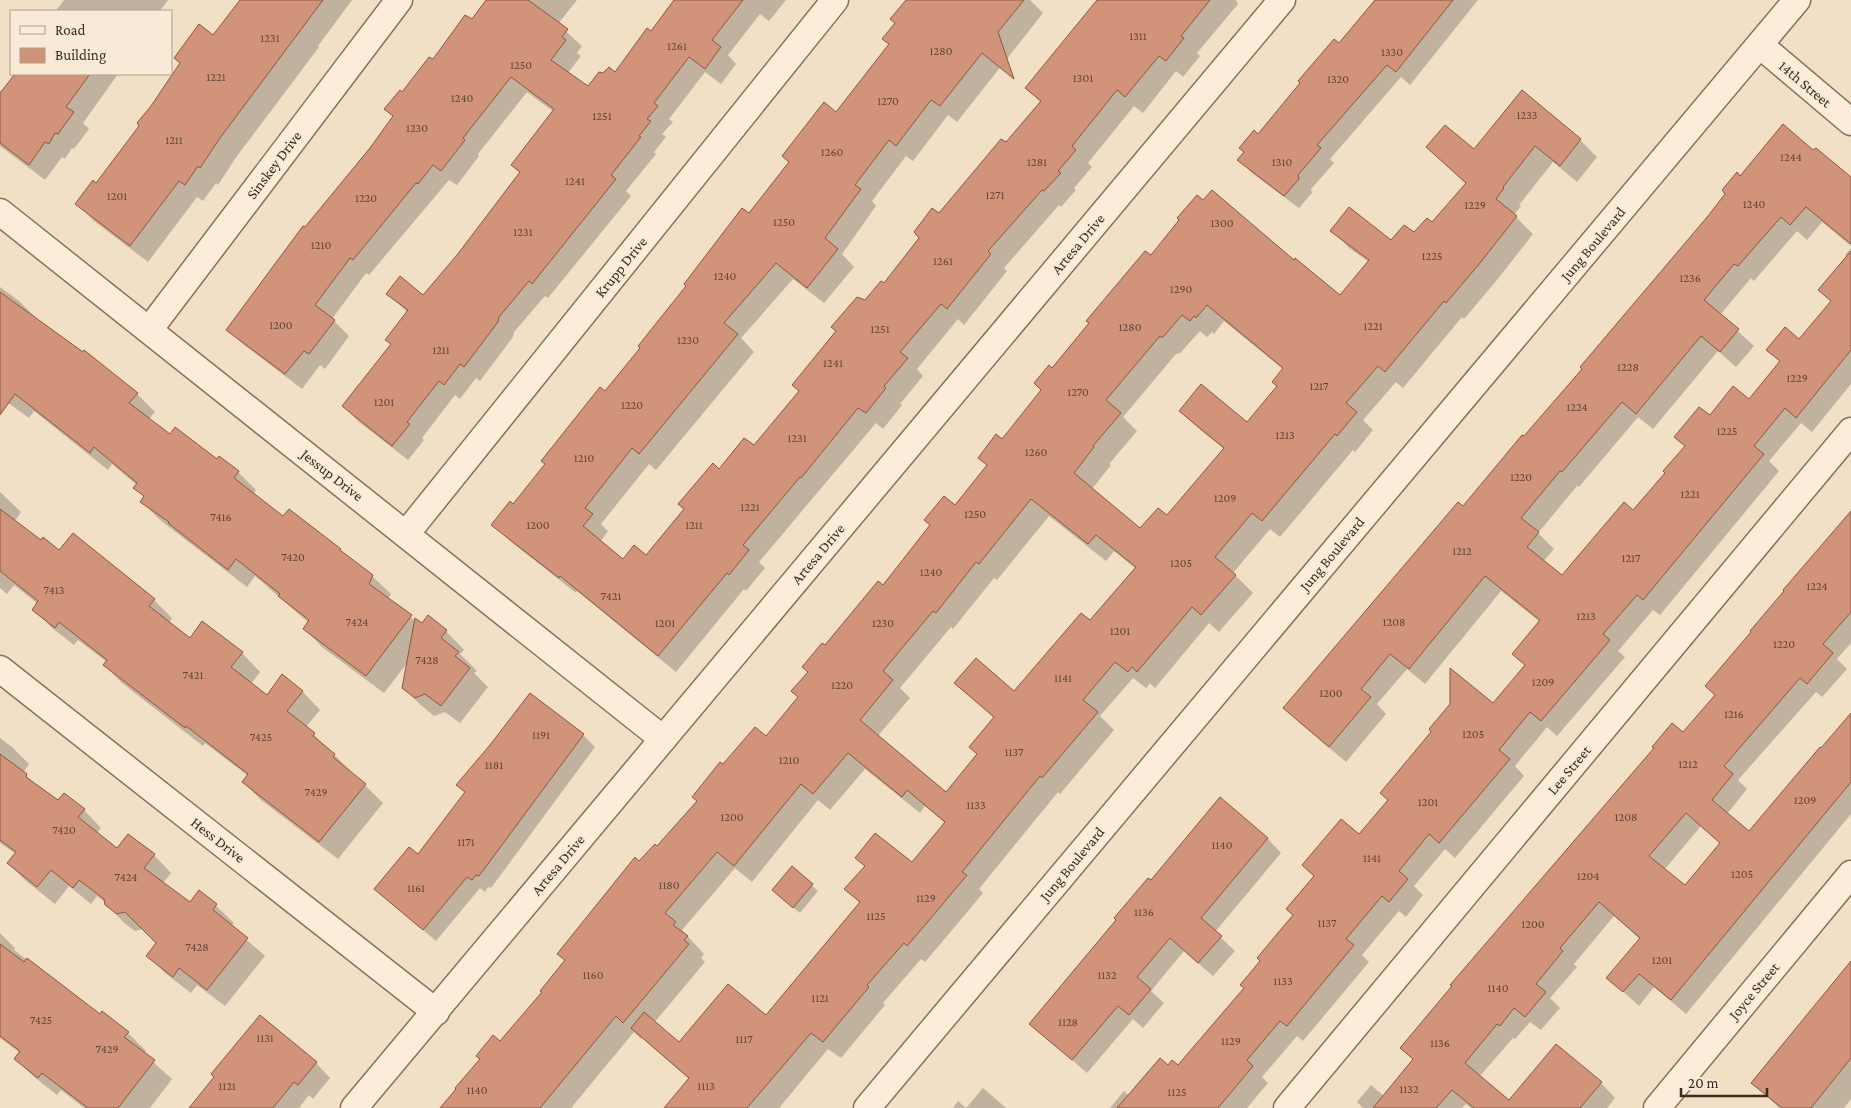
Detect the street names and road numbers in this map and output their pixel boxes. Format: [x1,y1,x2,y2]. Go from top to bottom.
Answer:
street label: 14th Street [1775,57,1835,111]
street label: Sinskey Drive [243,128,306,203]
street label: Jung Boulevard [1556,204,1629,286]
street label: Artesa Drive [1048,210,1108,277]
street label: Krupp Drive [592,233,651,301]
street label: Jessup Drive [296,445,366,505]
street label: Jung Boulevard [1295,514,1368,596]
street label: Artesa Drive [788,520,848,587]
street label: Lee Street [1544,742,1595,798]
street label: Hess Drive [188,814,248,866]
street label: Jung Boulevard [1035,824,1108,906]
street label: Artesa Drive [528,831,588,898]
street label: Joyce Street [1724,959,1784,1025]

